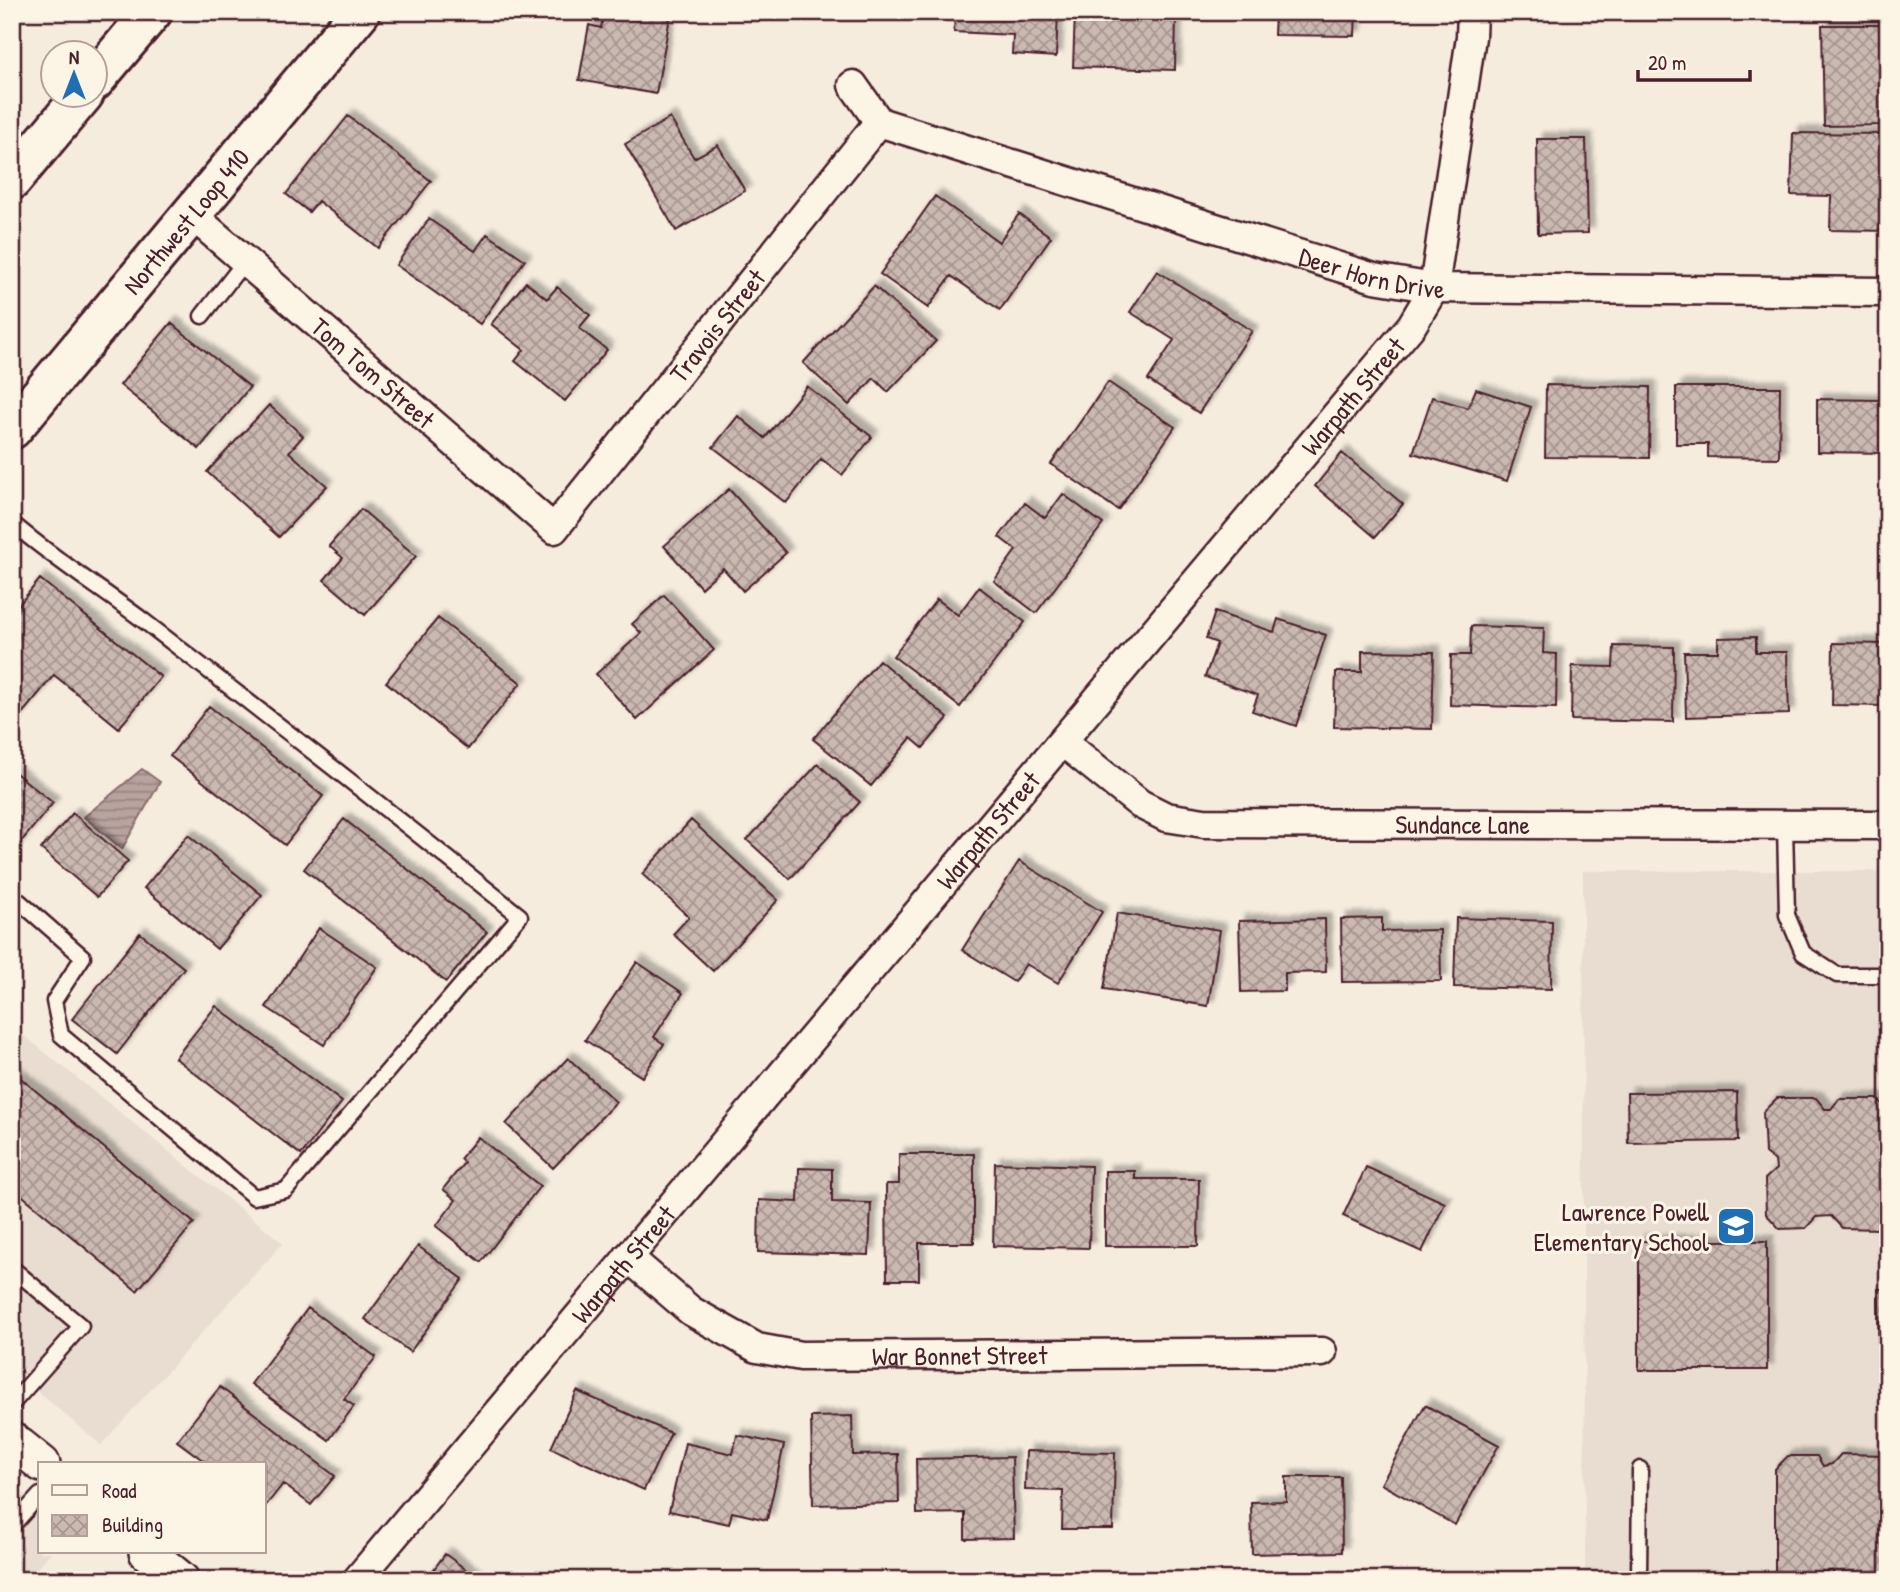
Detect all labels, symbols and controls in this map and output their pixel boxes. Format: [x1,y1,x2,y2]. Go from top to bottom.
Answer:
north arrow [38,38,108,108]
scale bar [1638,38,1750,82]
text: N [69,44,79,70]
text: 20 m [1648,48,1686,77]
street label: Northwest Loop 410 [114,141,257,301]
street label: Deer Horn Drive [1295,238,1445,306]
street label: Travois Street [661,260,773,389]
street label: Tom Tom Street [304,309,443,436]
street label: Warpath Street [1293,329,1413,462]
street label: Warpath Street [928,763,1048,896]
street label: Sundance Lane [1395,806,1530,841]
place label: Lawrence Powell Elementary School [1534,1194,1710,1259]
street label: Warpath Street [563,1197,683,1330]
school or university icon: Lawrence Powell Elementary School [1715,1205,1757,1247]
street label: War Bonnet Street [872,1337,1048,1373]
legend [38,1462,266,1554]
text: Road [102,1476,136,1505]
text: Building [102,1510,163,1539]

